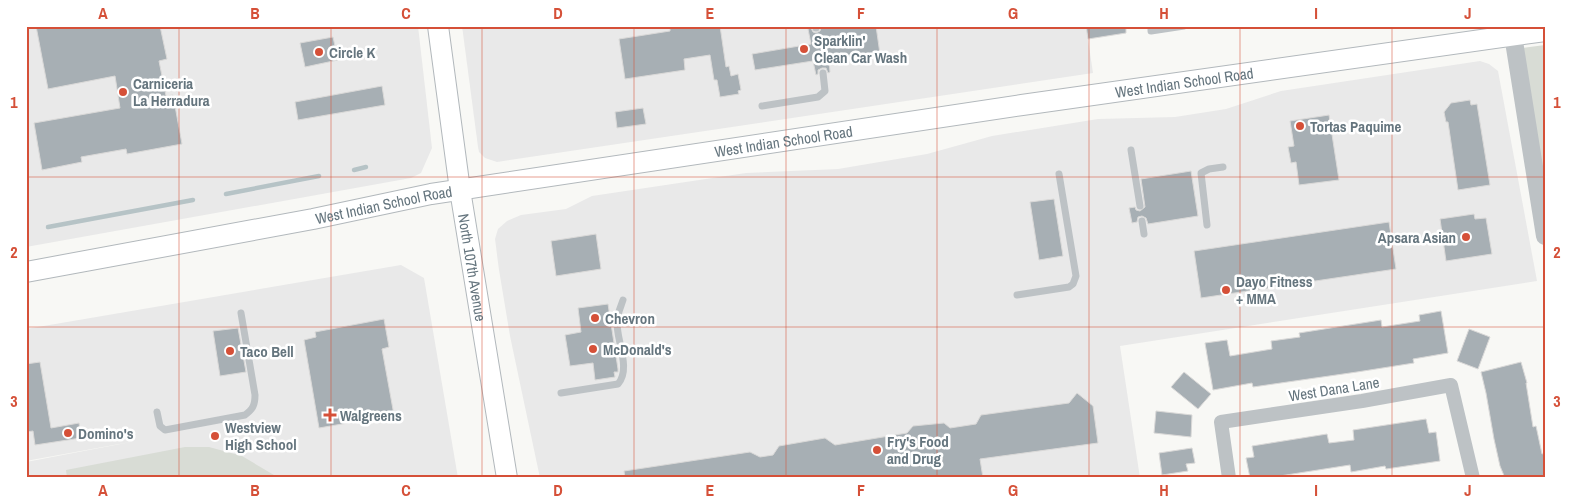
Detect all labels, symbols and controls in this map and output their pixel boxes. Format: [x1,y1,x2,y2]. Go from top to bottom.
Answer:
text: A [98,2,108,24]
text: B [250,2,260,24]
text: C [401,2,411,24]
text: D [553,2,563,24]
text: E [706,2,715,24]
text: F [857,2,865,24]
text: G [1008,2,1018,24]
text: H [1159,2,1169,24]
text: I [1314,2,1318,24]
text: J [1464,2,1472,24]
place label: Sparklin' Clean Car Wash [814,30,907,68]
place label: Circle K [329,42,376,63]
marker: Sparklin' Clean Car Wash [798,43,810,55]
marker: Circle K [313,46,325,58]
street label: West Indian School Road [1114,62,1255,102]
place label: Carniceria La Herradura [133,73,210,111]
marker: Carniceria La Herradura [117,86,129,98]
text: 1 [10,91,18,113]
text: 1 [1553,91,1561,113]
place label: Tortas Paquime [1310,116,1402,137]
street label: West Indian School Road [713,120,854,162]
marker: Tortas Paquime [1294,120,1306,132]
street label: West Indian School Road [313,180,454,229]
street label: North 107th Avenue [454,212,492,323]
place label: Apsara Asian [1378,227,1456,248]
marker: Apsara Asian [1460,231,1472,243]
text: 2 [10,241,18,263]
text: 2 [1553,241,1561,263]
place label: Dayo Fitness + MMA [1236,271,1313,309]
marker: Dayo Fitness + MMA [1220,284,1232,296]
place label: Chevron [605,308,655,329]
marker: Chevron [589,312,601,324]
place label: McDonald's [603,339,672,360]
place label: Taco Bell [240,341,294,362]
marker: McDonald's [587,343,599,355]
marker: Taco Bell [224,345,236,357]
street label: West Dana Lane [1287,371,1381,407]
text: 3 [10,390,18,412]
text: 3 [1553,390,1561,412]
place label: Walgreens [340,405,402,426]
marker: Walgreens [324,409,336,421]
place label: Westview High School [225,417,297,455]
place label: Domino's [78,423,134,444]
marker: Domino's [62,427,74,439]
marker: Westview High School [209,430,221,442]
place label: Fry's Food and Drug [887,431,949,469]
marker: Fry's Food and Drug [871,444,883,456]
text: A [98,479,108,501]
text: B [250,479,260,501]
text: C [401,479,411,501]
text: D [553,479,563,501]
text: E [706,479,715,501]
text: F [857,479,865,501]
text: G [1008,479,1018,501]
text: H [1159,479,1169,501]
text: I [1314,479,1318,501]
text: J [1464,479,1472,501]

